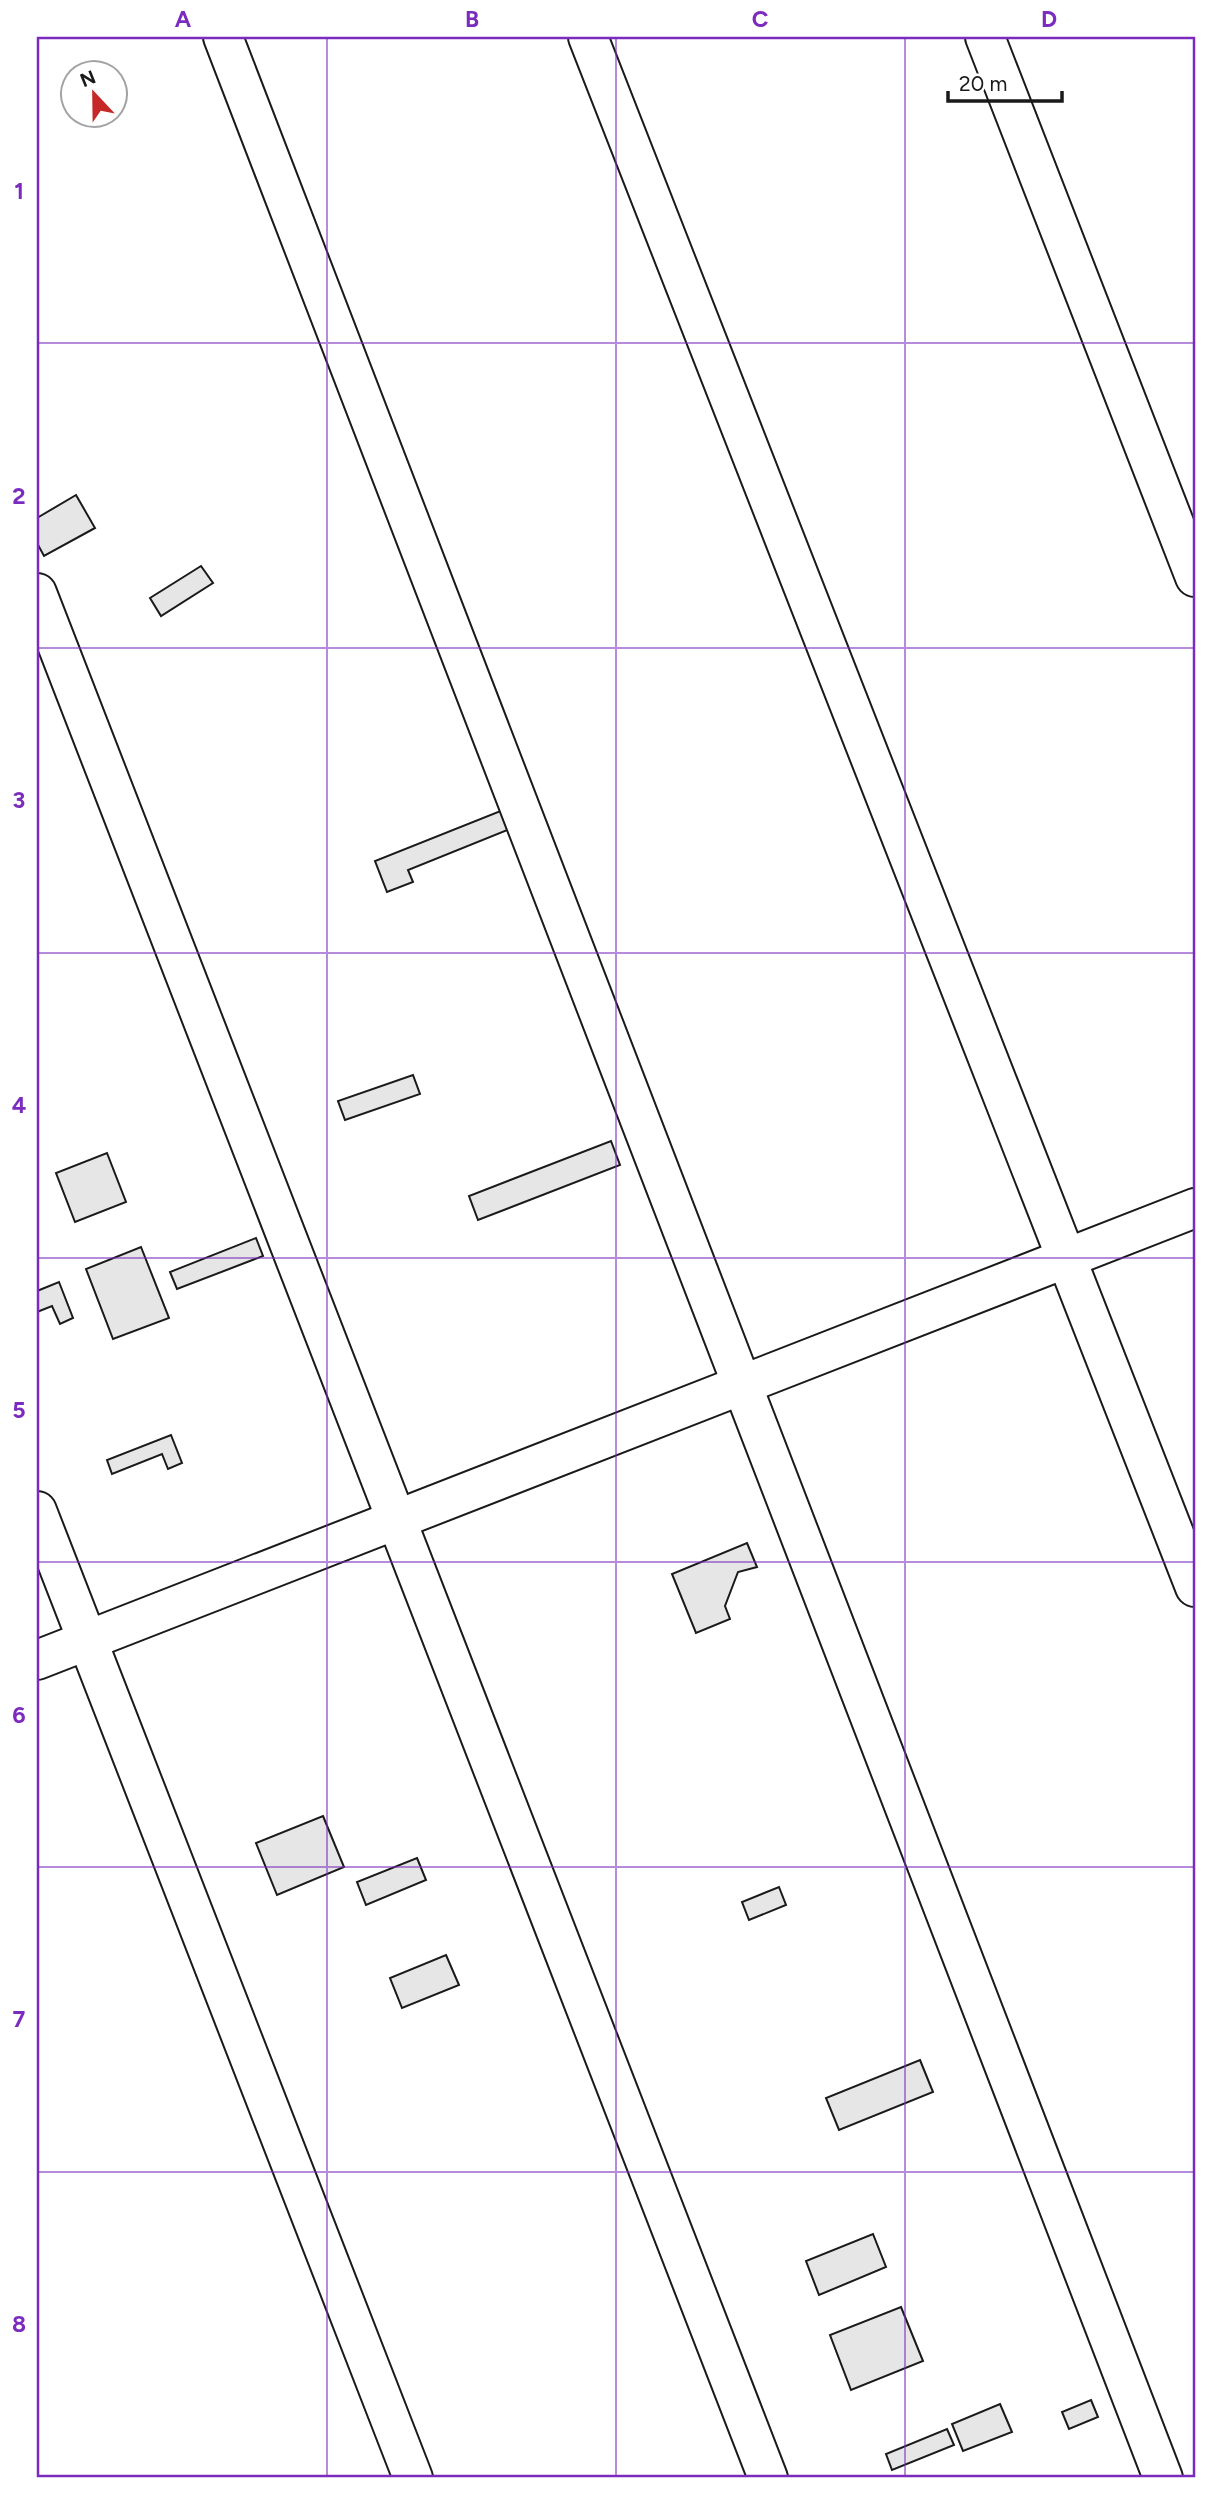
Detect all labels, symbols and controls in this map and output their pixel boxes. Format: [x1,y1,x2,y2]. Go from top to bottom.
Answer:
text: A [175,5,192,33]
text: B [465,5,479,33]
text: C [752,5,769,33]
text: D [1041,5,1057,33]
north arrow [60,60,130,130]
scale bar [948,60,1062,104]
text: N [77,65,99,92]
text: 20 m [959,71,1007,96]
text: 1 [14,177,24,205]
text: 2 [12,482,26,510]
text: 3 [13,786,25,814]
text: 4 [12,1091,26,1119]
text: 5 [12,1396,26,1424]
text: 6 [12,1701,26,1729]
text: 7 [13,2005,26,2033]
text: 8 [12,2310,26,2338]

